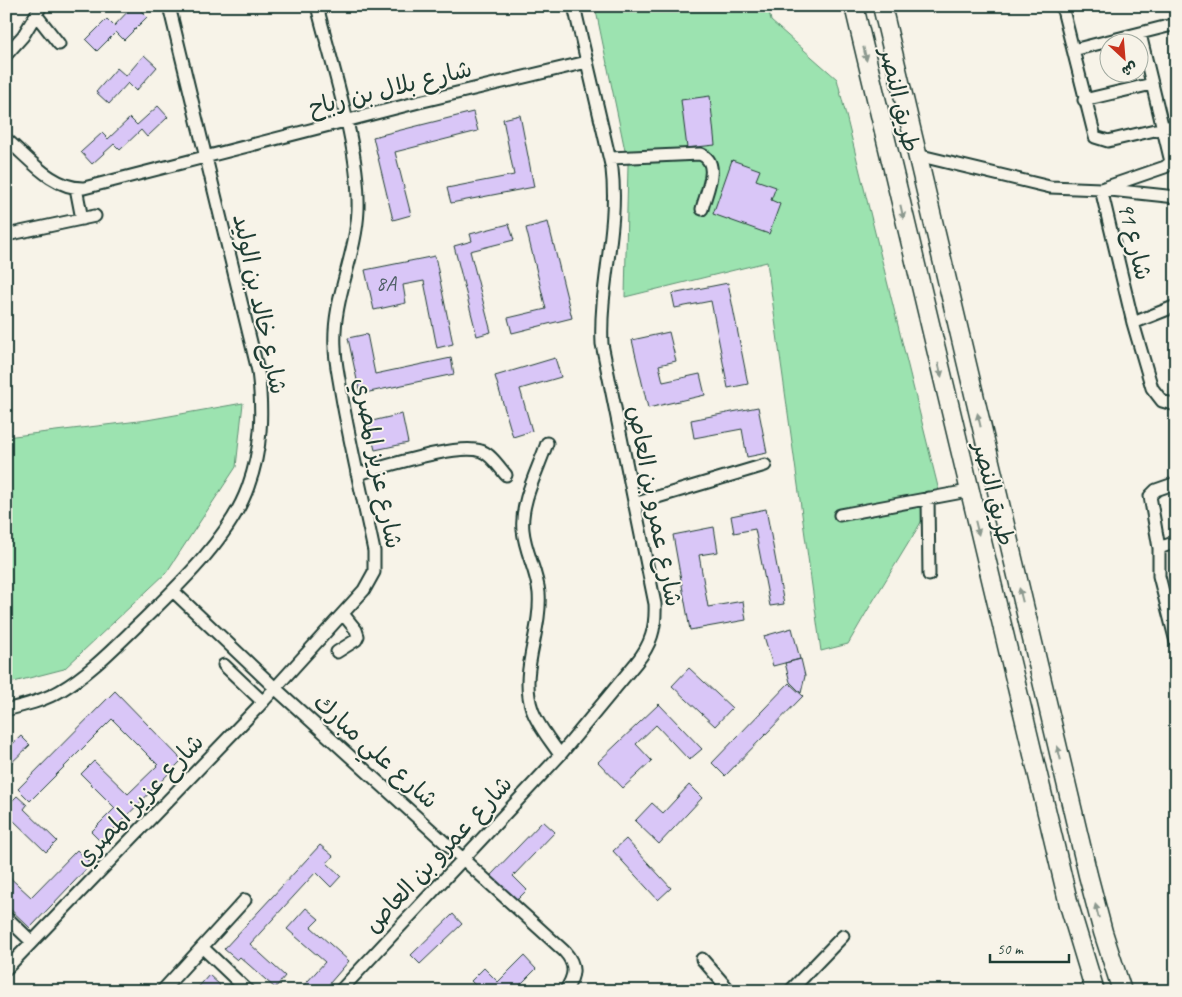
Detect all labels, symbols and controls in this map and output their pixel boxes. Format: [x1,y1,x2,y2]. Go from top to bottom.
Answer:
north arrow [1100,32,1150,82]
street label: طريق النصر [873,43,927,155]
one-way arrow [861,46,869,61]
street label: شارع بلال بن رباح [305,53,475,125]
text: ش [1119,58,1140,80]
street label: شارع 91 [1109,199,1159,284]
one-way arrow [898,204,906,219]
street label: شارع خالد بن الوليد [224,211,294,397]
house number: 8A [376,270,397,296]
one-way arrow [936,363,944,378]
street label: شارع عزيز المصري [345,375,409,551]
street label: شارع عمرو بن العاص [619,403,689,609]
one-way arrow [975,412,983,427]
street label: طريق النصر [966,437,1021,549]
one-way arrow [974,521,982,536]
one-way arrow [1017,587,1025,602]
street label: شارع علي مبارك [303,687,445,819]
street label: شارع عزيز المصري [68,727,211,874]
one-way arrow [1055,745,1063,760]
street label: شارع عمرو بن العاص [357,769,520,940]
one-way arrow [1093,903,1101,918]
scale bar [990,932,1068,964]
text: 50 m [997,940,1024,959]

